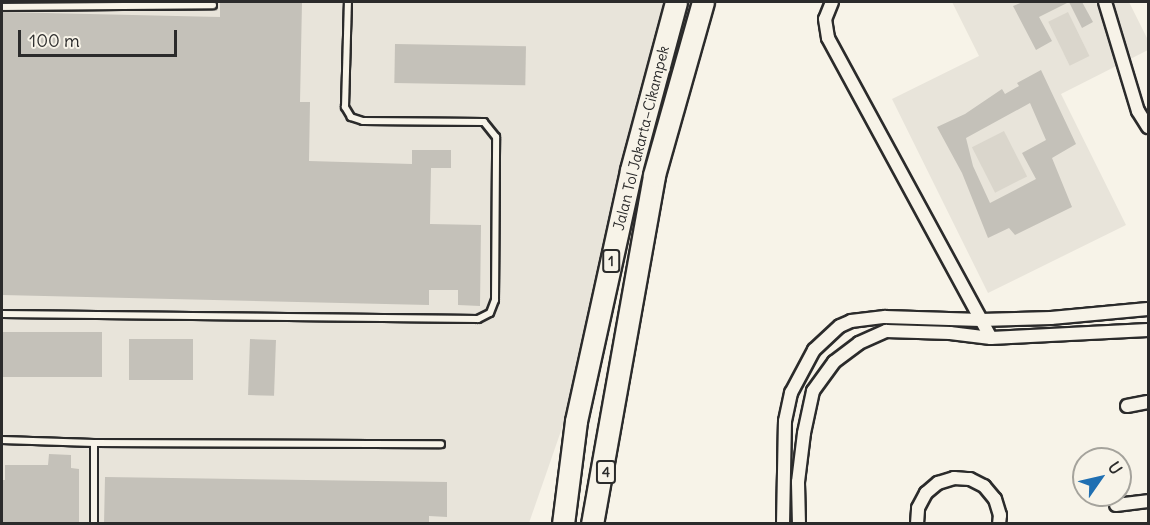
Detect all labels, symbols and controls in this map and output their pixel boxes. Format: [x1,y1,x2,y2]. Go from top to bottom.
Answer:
scale bar [21,18,180,56]
text: 100 m [29,29,80,52]
street label: Jalan Tol Jakarta–Cikampek [609,44,673,232]
road number: 1 [602,250,620,272]
north arrow [1072,447,1132,507]
text: U [1104,458,1127,478]
road number: 4 [596,461,616,483]

